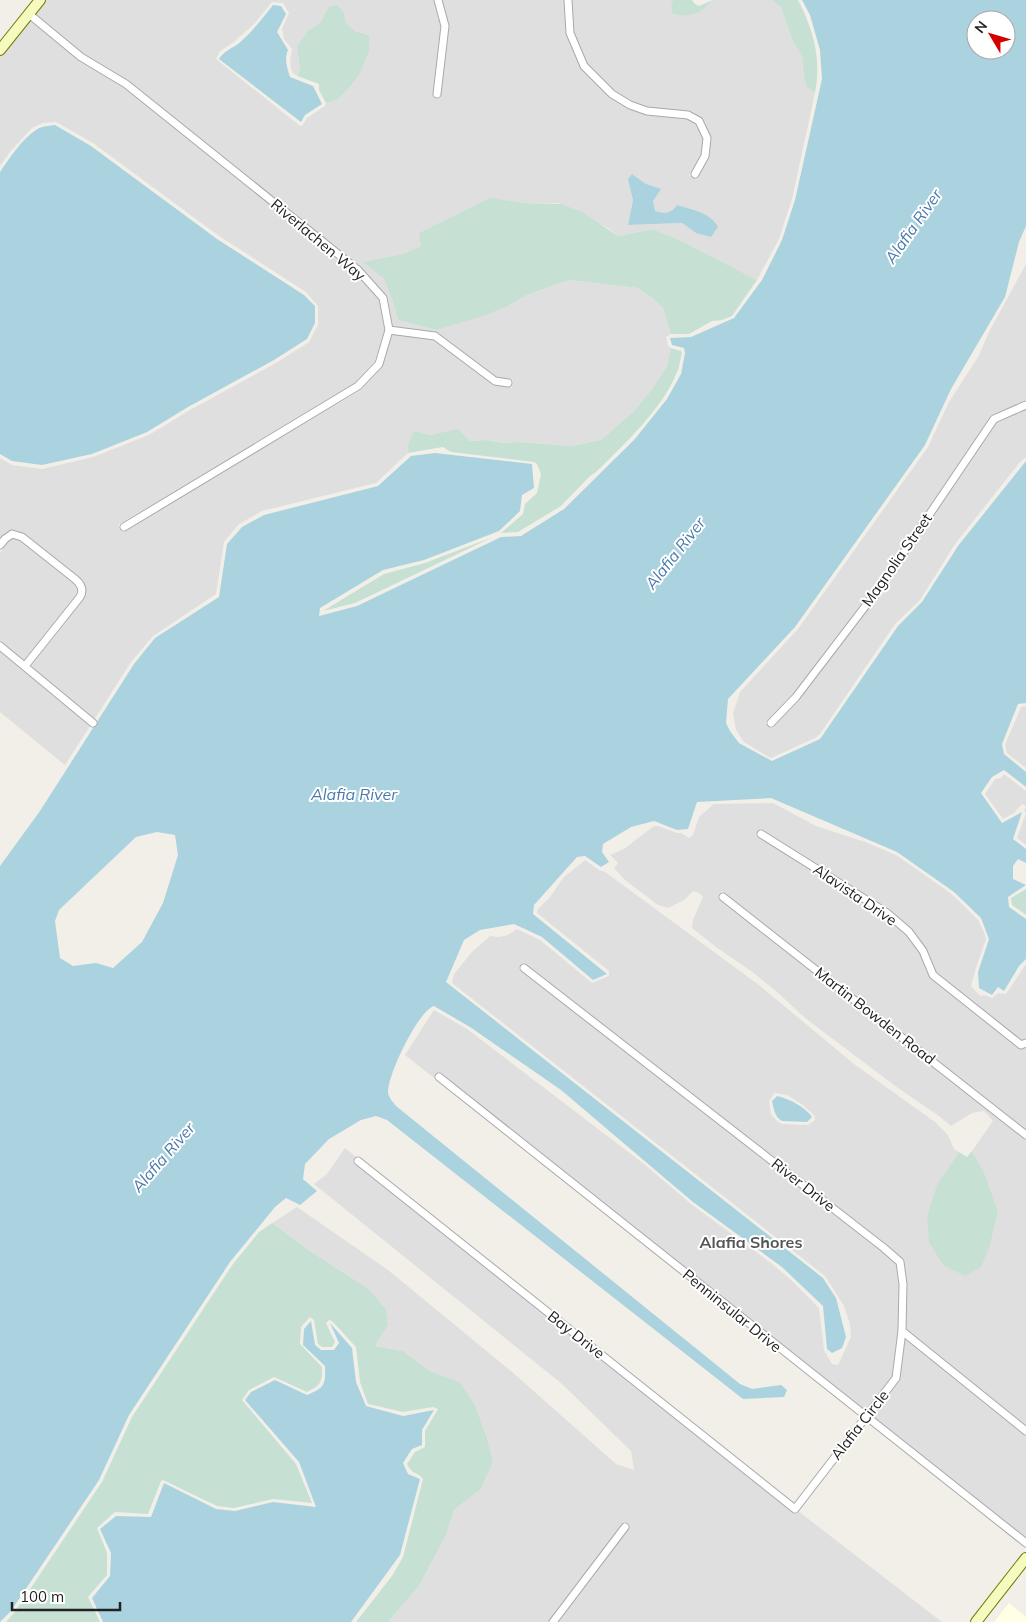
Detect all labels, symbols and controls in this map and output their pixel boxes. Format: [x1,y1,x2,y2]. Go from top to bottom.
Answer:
north arrow [966,10,1016,60]
text: N [970,17,991,37]
water label: Alafia River [880,184,947,268]
street label: Riverlachen Way [267,194,370,285]
street label: Magnolia Street [857,509,936,610]
water label: Alafia River [640,512,710,594]
water label: Alafia River [310,784,398,804]
street label: Alavista Drive [810,860,901,930]
street label: Martin Bowden Road [811,963,939,1068]
water label: Alafia River [127,1117,200,1197]
street label: River Drive [768,1154,839,1215]
district label: Alafia Shores [700,1232,802,1252]
street label: Penninsular Drive [679,1265,786,1356]
street label: Bay Drive [544,1306,609,1363]
street label: Alafia Circle [826,1386,893,1463]
scale bar [12,1580,120,1612]
text: 100 m [20,1587,64,1606]

